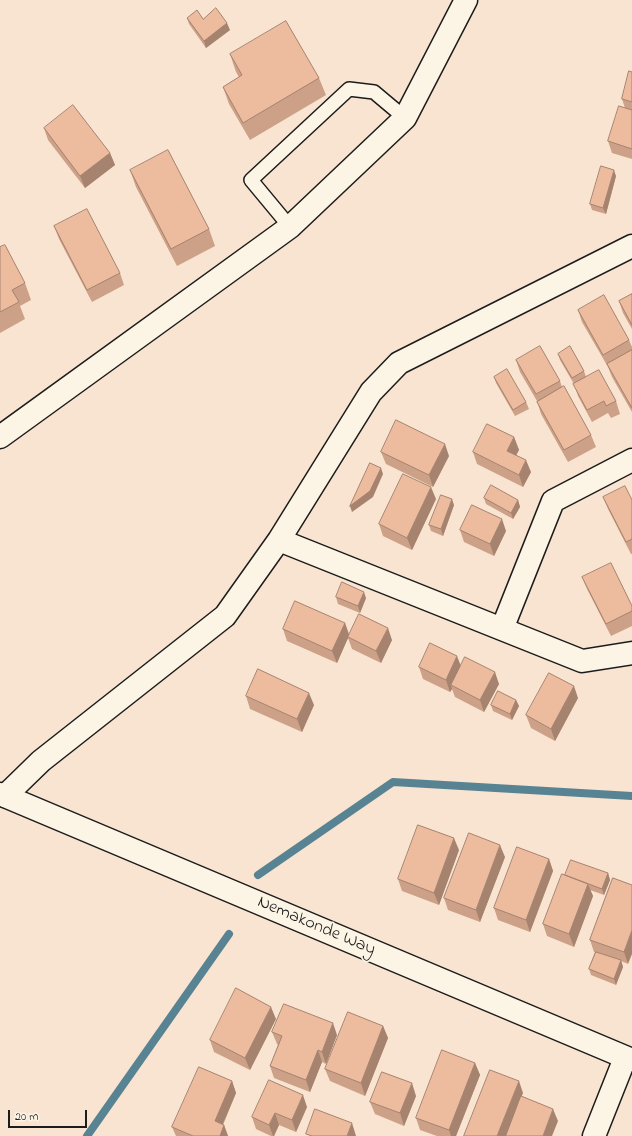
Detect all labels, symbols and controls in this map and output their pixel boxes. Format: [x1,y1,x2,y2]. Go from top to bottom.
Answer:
street label: Nemakonde Way [254,892,378,962]
scale bar [10,1102,89,1128]
text: 20 m [15,1108,38,1126]

